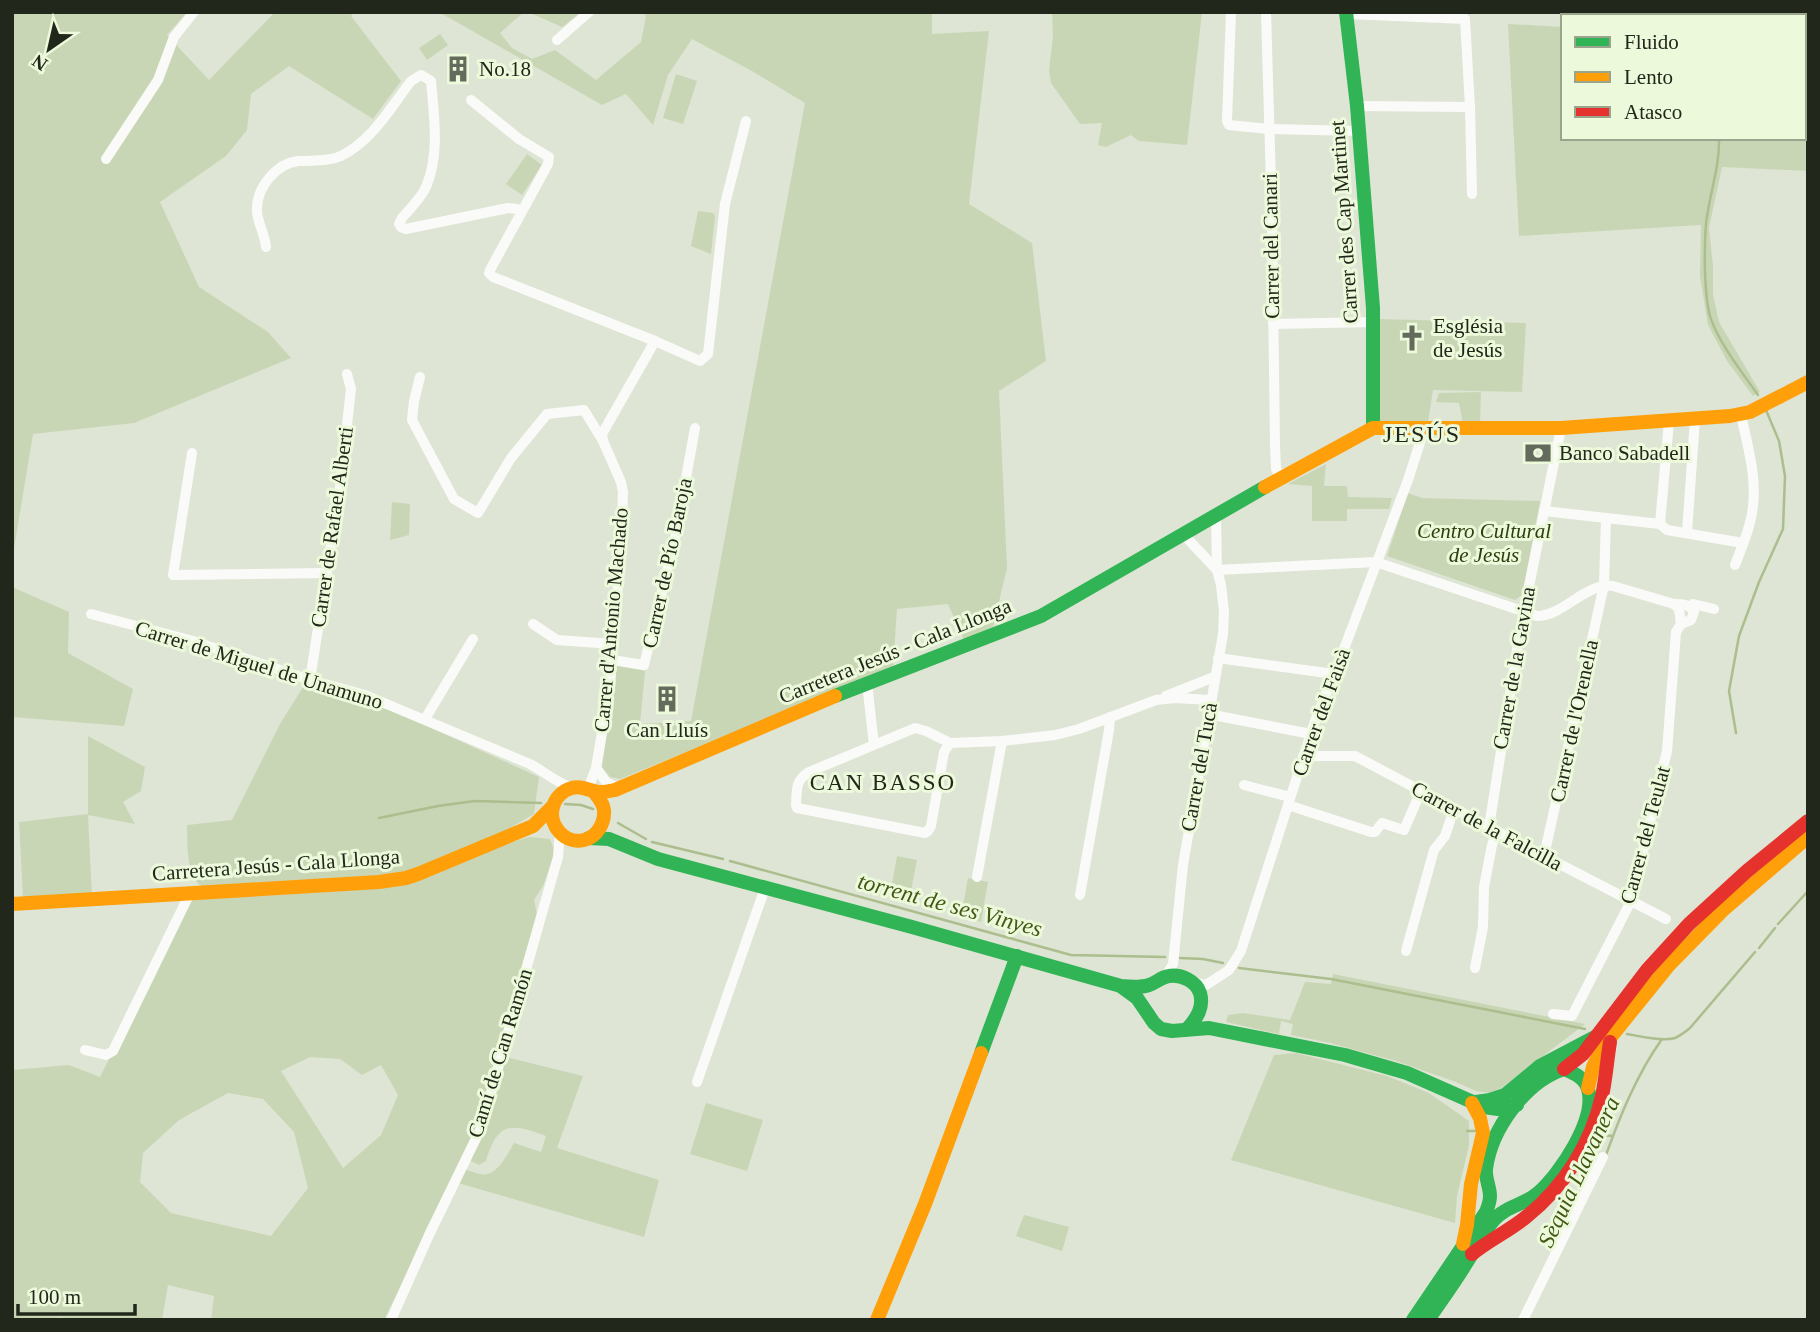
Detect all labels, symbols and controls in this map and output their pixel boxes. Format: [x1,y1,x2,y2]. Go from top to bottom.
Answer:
north arrow [14,14,84,84]
legend [1561,14,1806,140]
text: Fluido [1624,30,1679,54]
text: N [28,50,51,75]
building icon: No.18 [443,54,473,84]
place label: No.18 [479,57,531,81]
text: Lento [1624,65,1673,89]
text: Atasco [1624,100,1682,124]
street label: Carrer des Cap Martinet [1325,119,1363,324]
street label: Carrer del Canari [1258,173,1284,319]
place label: Església de Jesús [1433,314,1504,362]
church icon: Església de Jesús [1397,323,1427,353]
district label: JESÚS [1383,421,1461,447]
street label: Carrer de Rafael Alberti [306,425,358,629]
bank icon: Banco Sabadell [1523,438,1553,468]
place label: Banco Sabadell [1559,441,1690,465]
street label: Carrer de Pío Baroja [637,475,697,650]
street label: Carrer d'Antonio Machado [589,507,633,733]
park label: Centro Cultural de Jesús [1417,519,1551,567]
street label: Carrer de la Gavina [1488,584,1540,751]
street label: Carretera Jesús - Cala Llonga [775,593,1015,709]
street label: Carrer de Miguel de Unamuno [132,616,386,714]
street label: Carrer de l'Orenella [1545,637,1603,805]
street label: Carrer del Faisà [1287,644,1355,779]
building icon: Can Lluís [652,684,682,714]
street label: Carrer del Tucà [1176,700,1222,833]
place label: Can Lluís [626,718,708,742]
street label: Carrer del Teulat [1615,763,1675,906]
district label: CAN BASSO [810,770,956,795]
street label: Carrer de la Falcilla [1407,776,1567,876]
street label: Carretera Jesús - Cala Llonga [151,844,401,886]
water label: torrent de ses Vinyes [855,868,1045,942]
street label: Camí de Can Ramón [463,965,537,1140]
water label: Sèquia Llavanera [1533,1093,1625,1251]
scale bar [18,1272,135,1316]
text: 100 m [28,1285,81,1309]

